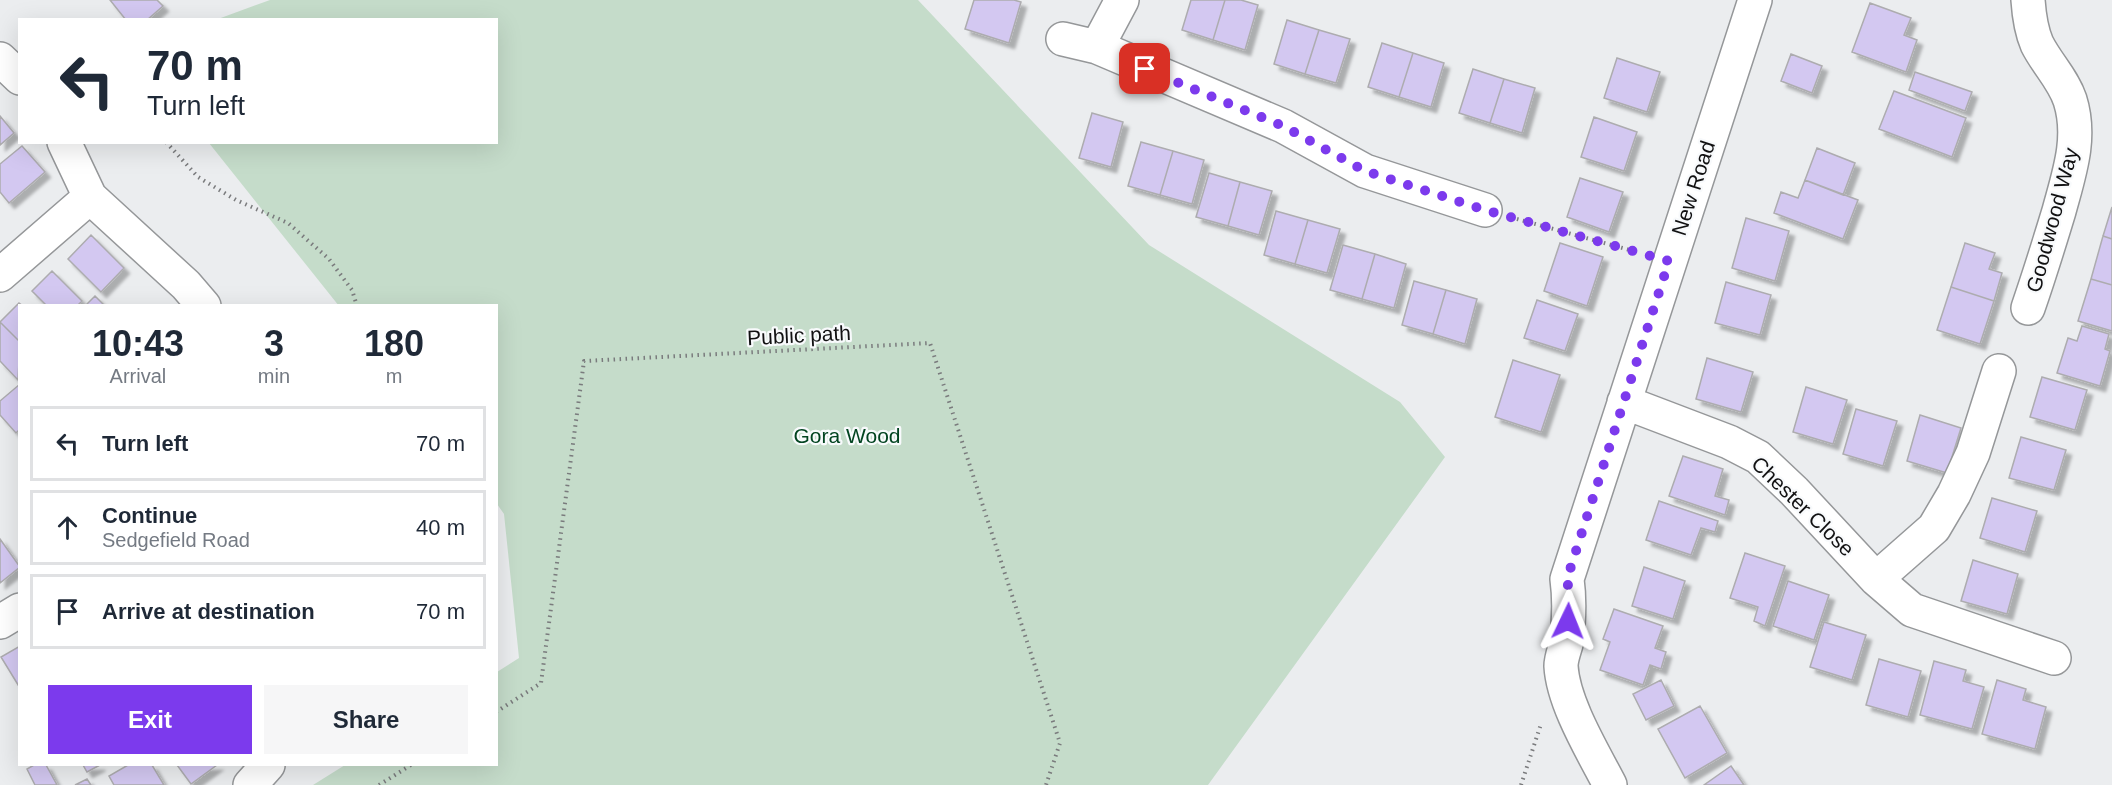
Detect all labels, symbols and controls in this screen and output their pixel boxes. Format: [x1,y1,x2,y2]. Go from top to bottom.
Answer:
icon: left [48,42,126,120]
text: 70 m [147,42,243,89]
pin [1119,43,1170,94]
icon: arrive [1128,52,1161,85]
text: Turn left [147,91,245,121]
street label: New Road [1667,138,1719,238]
street label: Goodwood Way [2022,145,2082,295]
street label: Public path [747,321,851,349]
text: 10:43 [92,323,184,364]
text: 3 [264,323,284,364]
text: 180 [364,323,424,364]
text: Arrival [110,365,166,387]
text: min [258,365,290,387]
text: m [386,365,402,387]
park label: Gora Wood [794,424,901,447]
icon: left [51,427,84,460]
text: Turn left [102,431,188,456]
text: 70 m [416,431,465,456]
street label: Chester Close [1747,452,1859,560]
text: Continue [102,503,197,528]
icon: ahead [51,511,84,544]
text: 40 m [416,515,465,540]
text: Sedgefield Road [102,529,250,551]
position arrow [1536,589,1600,653]
icon: arrive [51,595,84,628]
text: Arrive at destination [102,599,315,624]
text: 70 m [416,599,465,624]
button: Exit [48,685,252,754]
button: Share [264,685,468,754]

